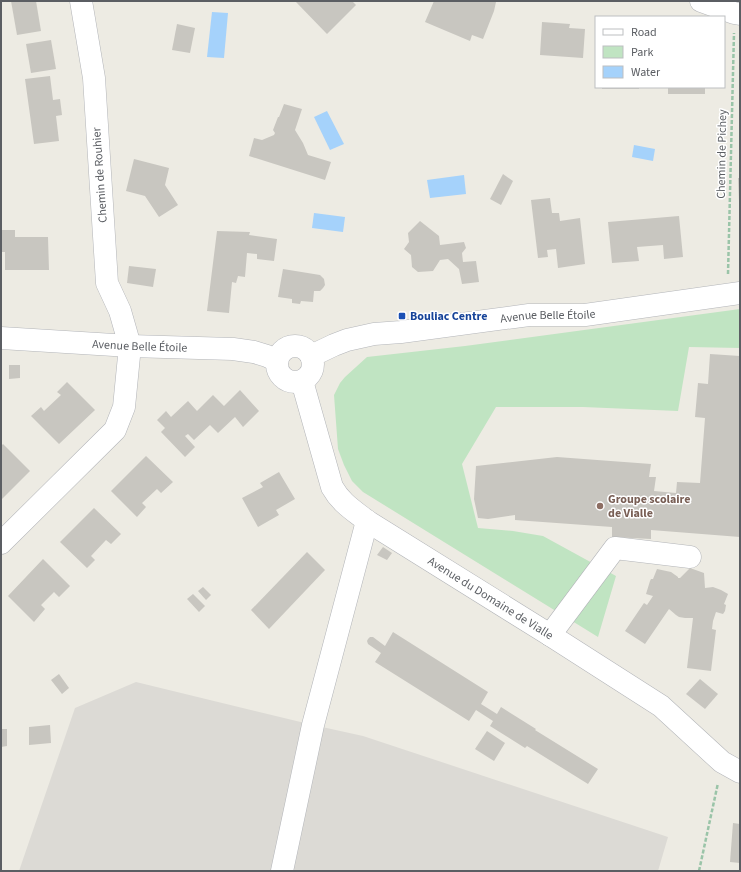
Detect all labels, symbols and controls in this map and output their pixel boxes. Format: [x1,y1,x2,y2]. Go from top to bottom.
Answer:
legend [595,16,725,88]
text: Road [631,24,657,41]
text: Park [631,44,653,61]
text: Water [631,64,661,81]
street label: Chemin de Pichey [713,109,731,199]
street label: Chemin de Rouhier [88,126,112,223]
street label: Avenue Belle Étoile [499,305,597,327]
place label: Bouliac Centre [410,308,487,325]
marker: Bouliac Centre [397,311,407,321]
street label: Avenue Belle Étoile [92,335,188,356]
place label: Groupe scolaire de Vialle [608,491,690,522]
marker: Groupe scolaire de Vialle [595,501,605,511]
street label: Avenue du Domaine de Vialle [425,552,557,644]

